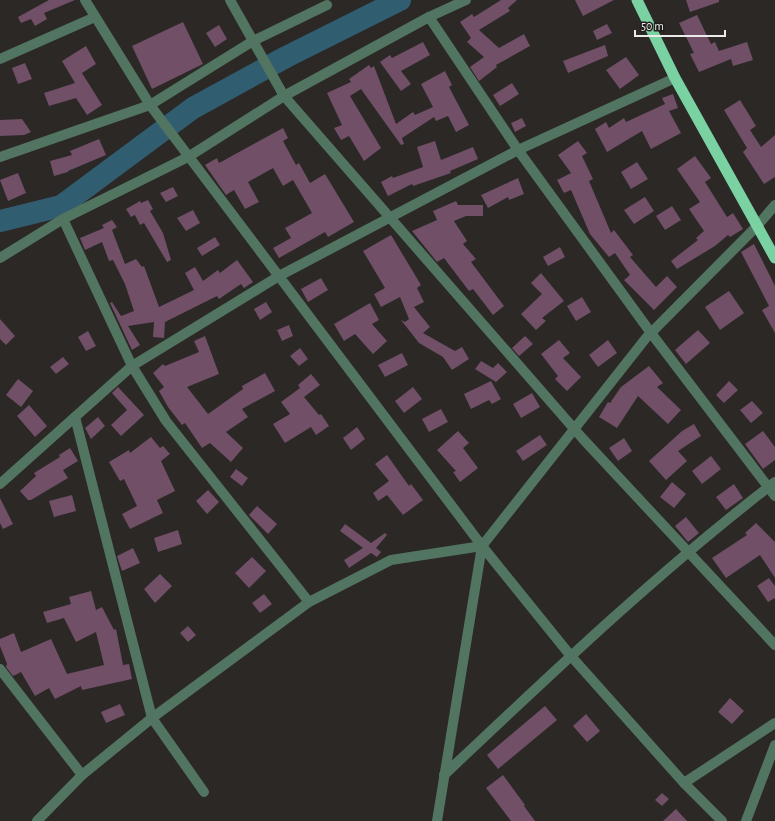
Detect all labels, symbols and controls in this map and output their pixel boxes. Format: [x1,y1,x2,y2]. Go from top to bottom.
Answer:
scale bar [635,12,725,38]
text: 50 m [641,20,664,32]

